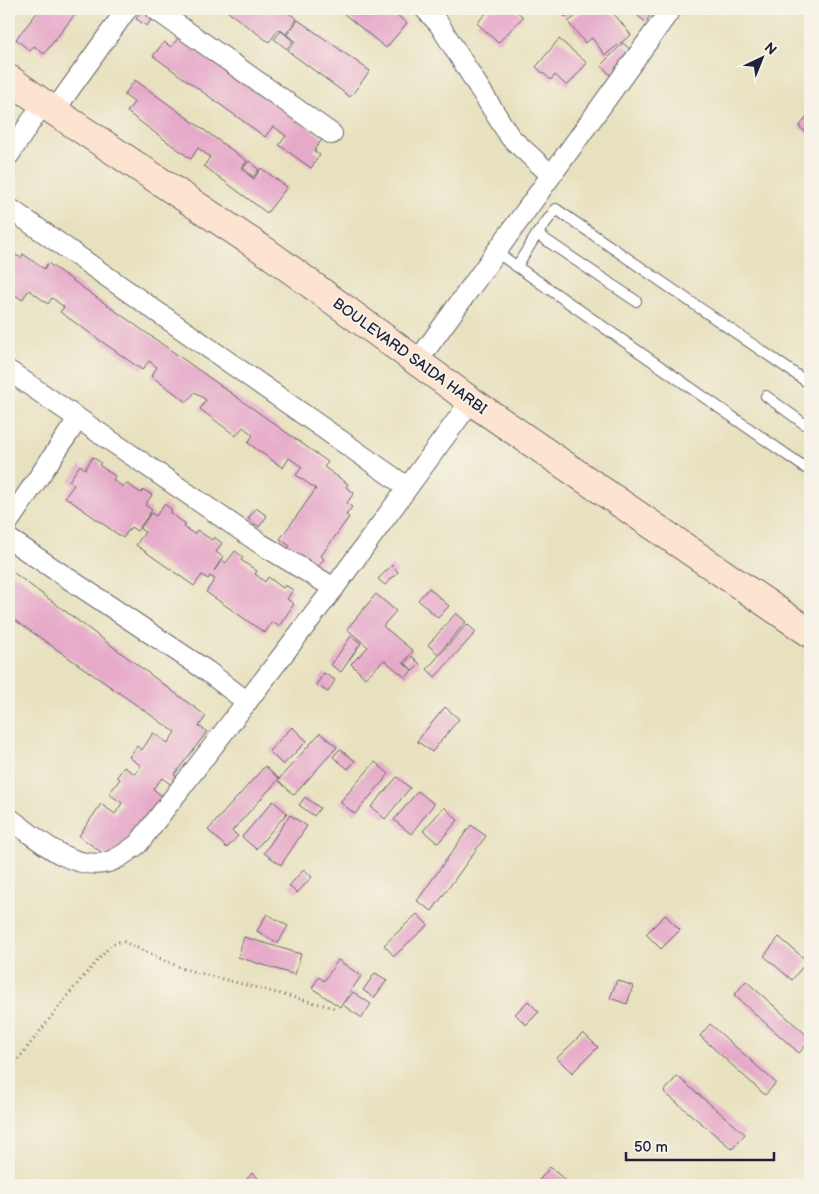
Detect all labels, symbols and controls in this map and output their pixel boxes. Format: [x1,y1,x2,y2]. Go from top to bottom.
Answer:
north arrow [736,32,786,82]
text: N [761,39,780,59]
street label: BOULEVARD SAIDA HARBI [329,294,491,419]
scale bar [626,1129,774,1161]
text: 50 m [634,1138,668,1157]

